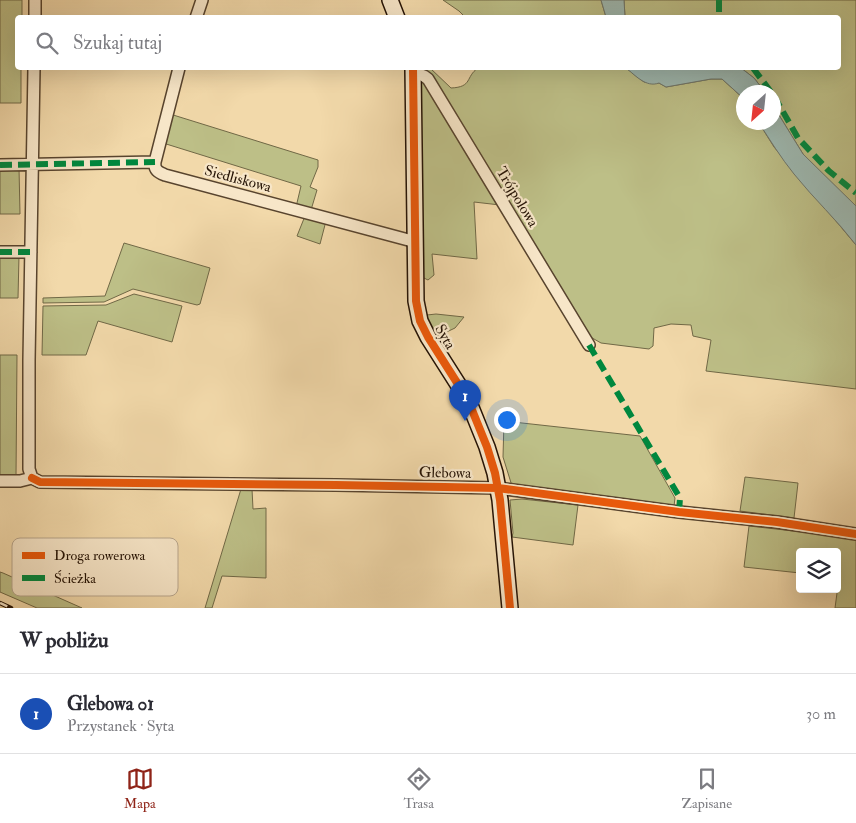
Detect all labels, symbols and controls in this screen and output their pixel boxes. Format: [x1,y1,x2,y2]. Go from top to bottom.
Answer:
search box [15,15,841,70]
icon: search [33,29,61,57]
text: Szukaj tutaj [73,31,162,55]
north arrow [736,85,781,130]
street label: Siedliskowa [203,161,274,197]
street label: Trójpolowa [491,163,543,232]
street label: Syta [430,321,460,354]
pin: 1 [449,380,481,421]
your location [494,407,520,433]
street label: Glebowa [419,463,472,483]
legend [12,538,178,596]
text: Droga rowerowa [54,547,146,564]
map controls [796,548,841,593]
button: layers [796,548,841,593]
text: Ścieżka [54,570,96,587]
text: W pobliżu [20,627,109,654]
text: Glebowa 01 [67,692,154,716]
text: 1 [33,704,39,724]
text: 30 m [806,704,836,724]
text: Przystanek · Syta [67,716,174,736]
tab: Mapa [124,765,156,812]
tab: Trasa [404,765,434,812]
tab: Zapisane [682,765,732,812]

